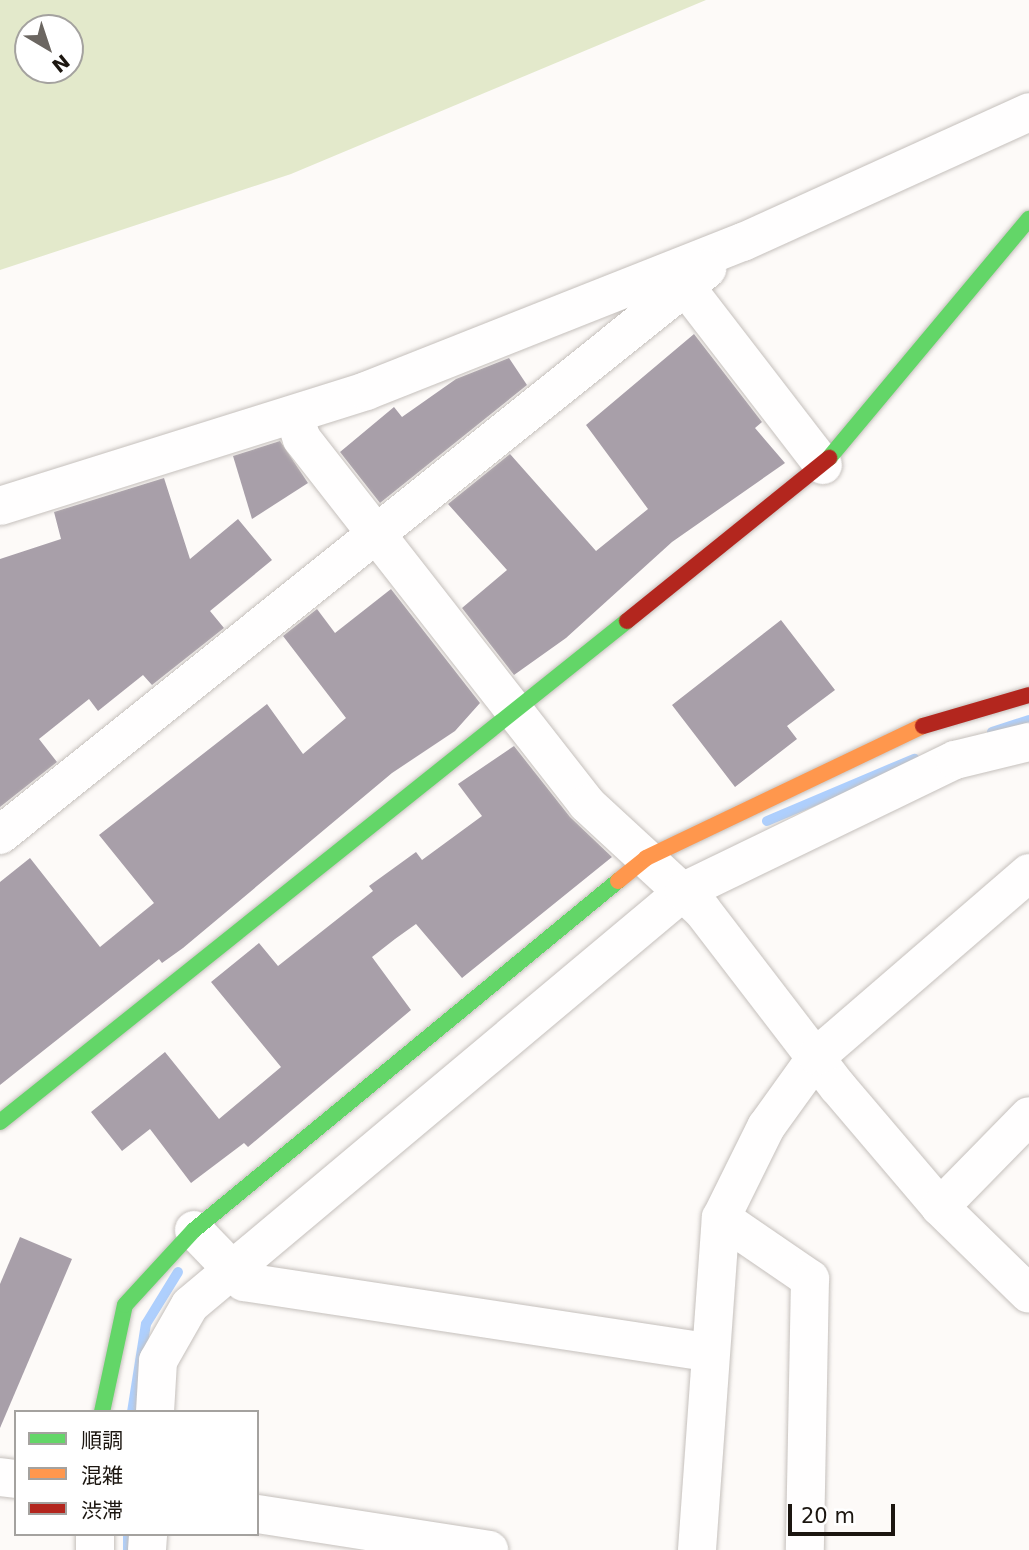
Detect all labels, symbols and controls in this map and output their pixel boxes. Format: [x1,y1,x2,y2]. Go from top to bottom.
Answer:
north arrow [14,14,84,84]
text: N [48,50,74,77]
legend [14,1410,259,1536]
text: 順調 [81,1429,123,1453]
text: 混雑 [81,1464,123,1488]
scale bar [791,1490,898,1534]
text: 渋滞 [81,1499,123,1523]
text: 20 m [801,1504,855,1528]

